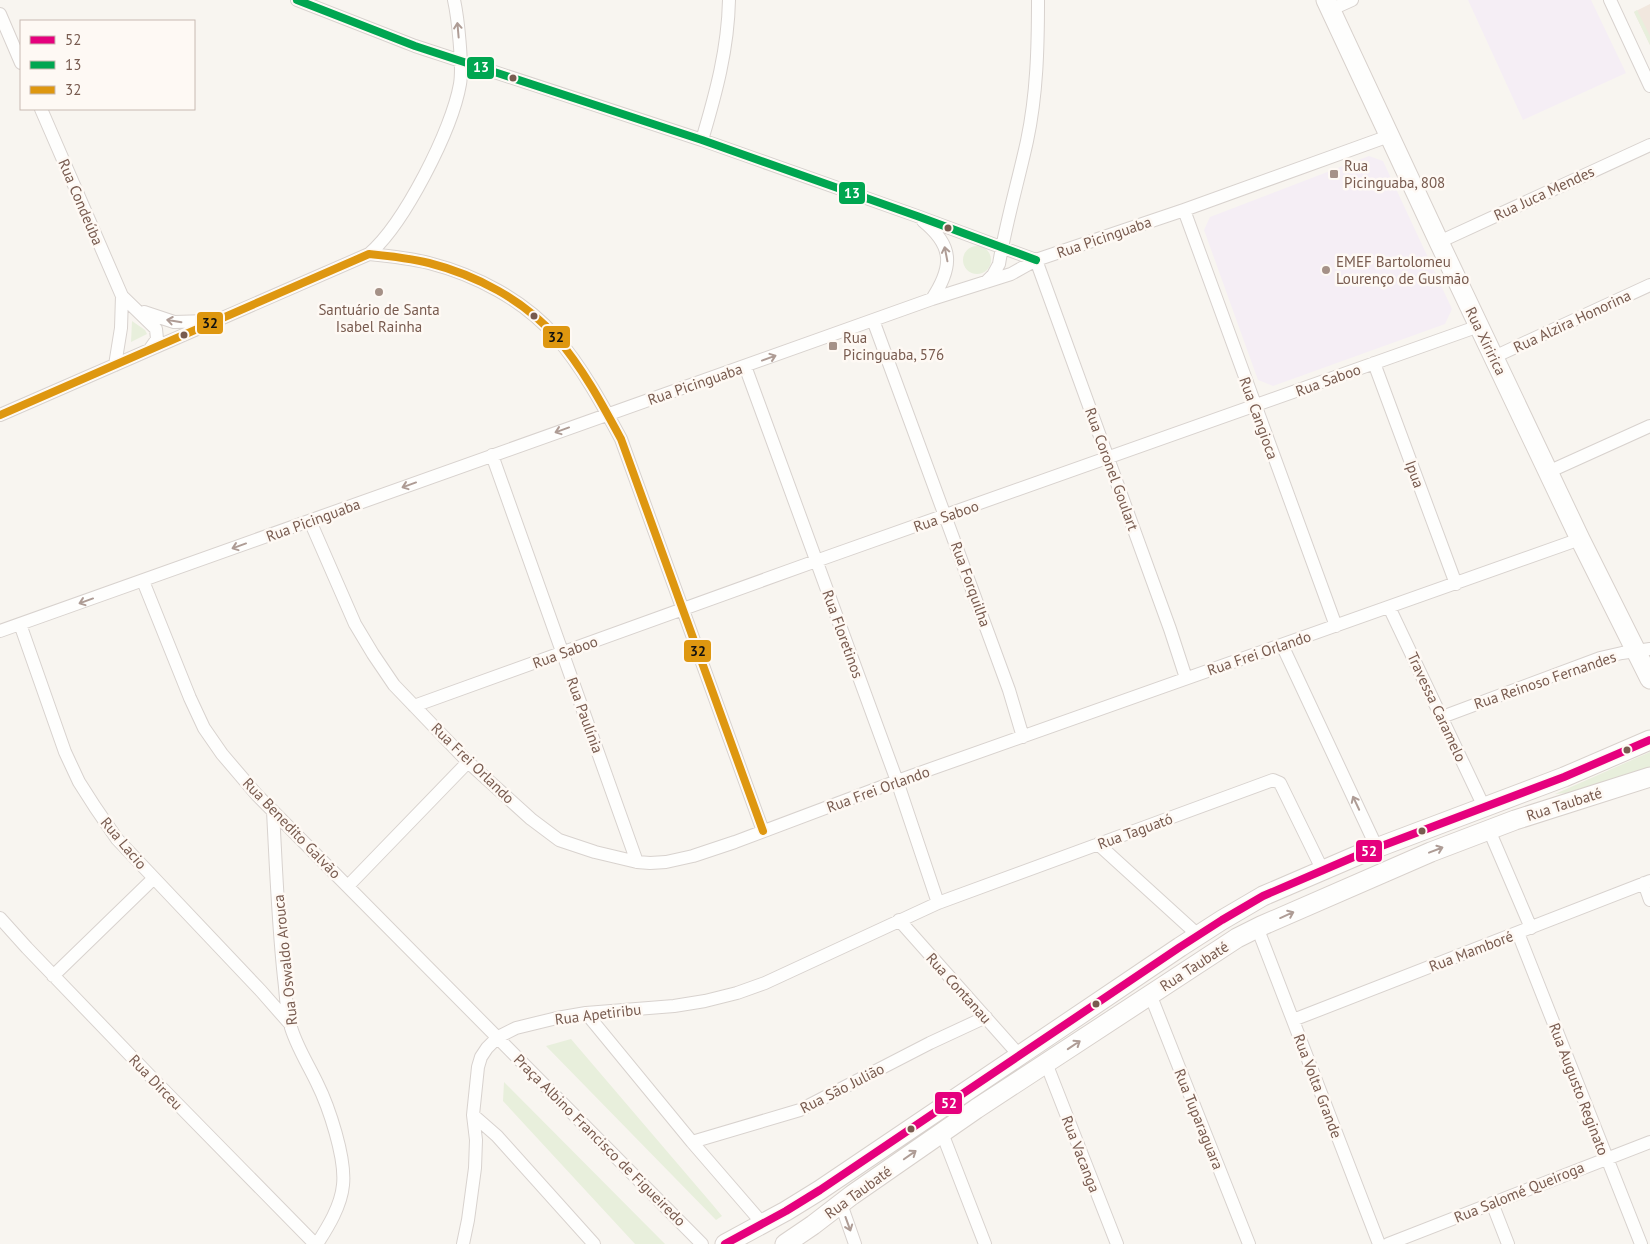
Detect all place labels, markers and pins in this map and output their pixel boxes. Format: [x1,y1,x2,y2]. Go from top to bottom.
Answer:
unlabelled marker [508,73,518,83]
place label: Rua Picinguaba, 808 [1344,156,1445,192]
marker: Rua Picinguaba, 808 [1328,168,1340,180]
unlabelled marker [943,223,953,233]
place label: EMEF Bartolomeu Lourenço de Gusmão [1336,252,1469,288]
marker: EMEF Bartolomeu Lourenço de Gusmão [1320,264,1332,276]
marker: Santuário de Santa Isabel Rainha [373,286,385,298]
place label: Santuário de Santa Isabel Rainha [318,300,440,336]
unlabelled marker [529,311,539,321]
place label: Rua Picinguaba, 576 [843,328,944,364]
unlabelled marker [179,330,189,340]
marker: Rua Picinguaba, 576 [827,340,839,352]
unlabelled marker [1622,745,1632,755]
unlabelled marker [1417,826,1427,836]
unlabelled marker [1091,999,1101,1009]
unlabelled marker [906,1124,916,1134]

